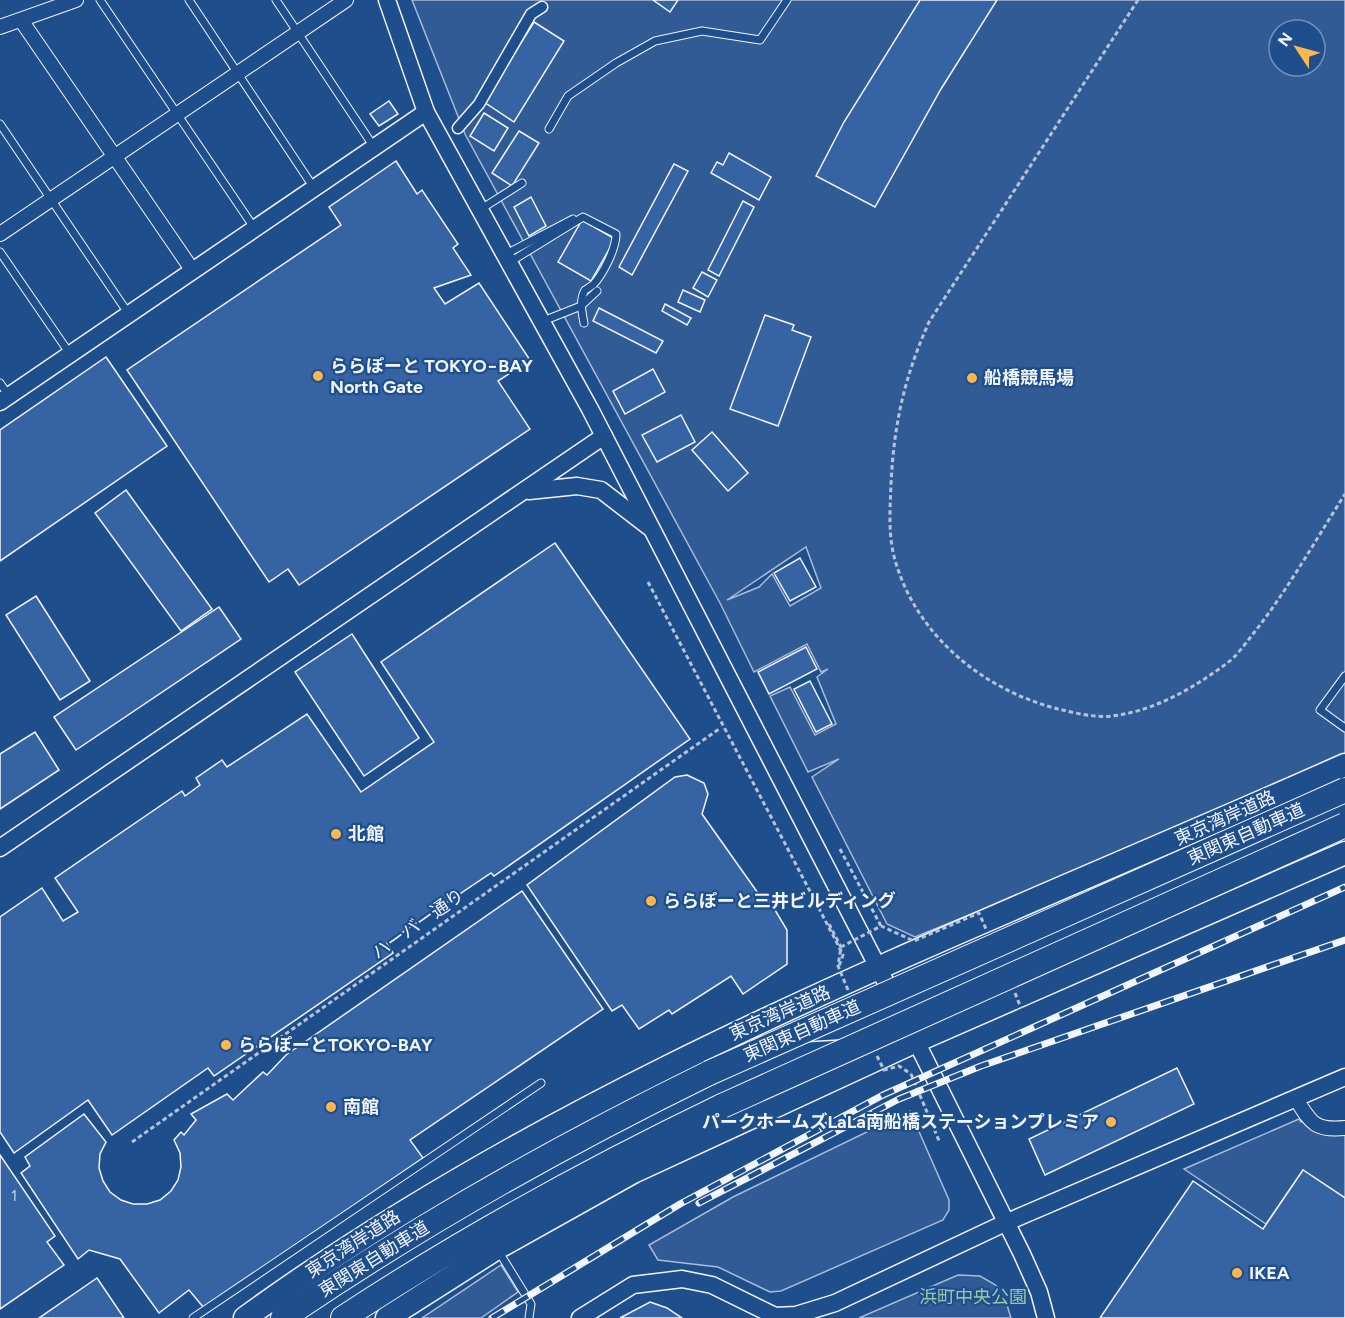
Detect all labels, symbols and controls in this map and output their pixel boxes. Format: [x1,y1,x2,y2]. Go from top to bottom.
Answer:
north arrow [1267,18,1327,78]
text: N [1274,29,1297,50]
place label: ららぽーと TOKYO−BAY North Gate [330,355,533,398]
place label: 船橋競馬場 [984,367,1074,389]
marker: ららぽーと TOKYO−BAY North Gate [311,369,325,383]
marker: 船橋競馬場 [965,371,979,385]
street label: 東京湾岸道路 [1171,786,1279,850]
street label: 東関東自動車道 [1184,798,1308,870]
place label: 北館 [348,823,384,845]
marker: 北館 [329,827,343,841]
street label: ハーバー通り [368,884,468,964]
place label: ららぽーと三井ビルディング [663,890,896,912]
marker: ららぽーと三井ビルディング [644,894,658,908]
street label: 東京湾岸道路 [726,981,834,1045]
street label: 東関東自動車道 [740,995,864,1067]
place label: ららぽーとTOKYO-BAY [238,1034,433,1056]
marker: ららぽーとTOKYO-BAY [219,1038,233,1052]
place label: 南館 [343,1096,379,1118]
marker: 南館 [324,1100,338,1114]
place label: パークホームズLaLa南船橋ステーションプレミア [702,1111,1099,1133]
marker: パークホームズLaLa南船橋ステーションプレミア [1104,1115,1118,1129]
house number: 1 [11,1187,17,1205]
street label: 東京湾岸道路 [302,1205,404,1283]
street label: 東関東自動車道 [315,1216,433,1302]
place label: IKEA [1249,1262,1290,1284]
marker: IKEA [1230,1266,1244,1280]
park label: 浜町中央公園 [919,1286,1027,1308]

